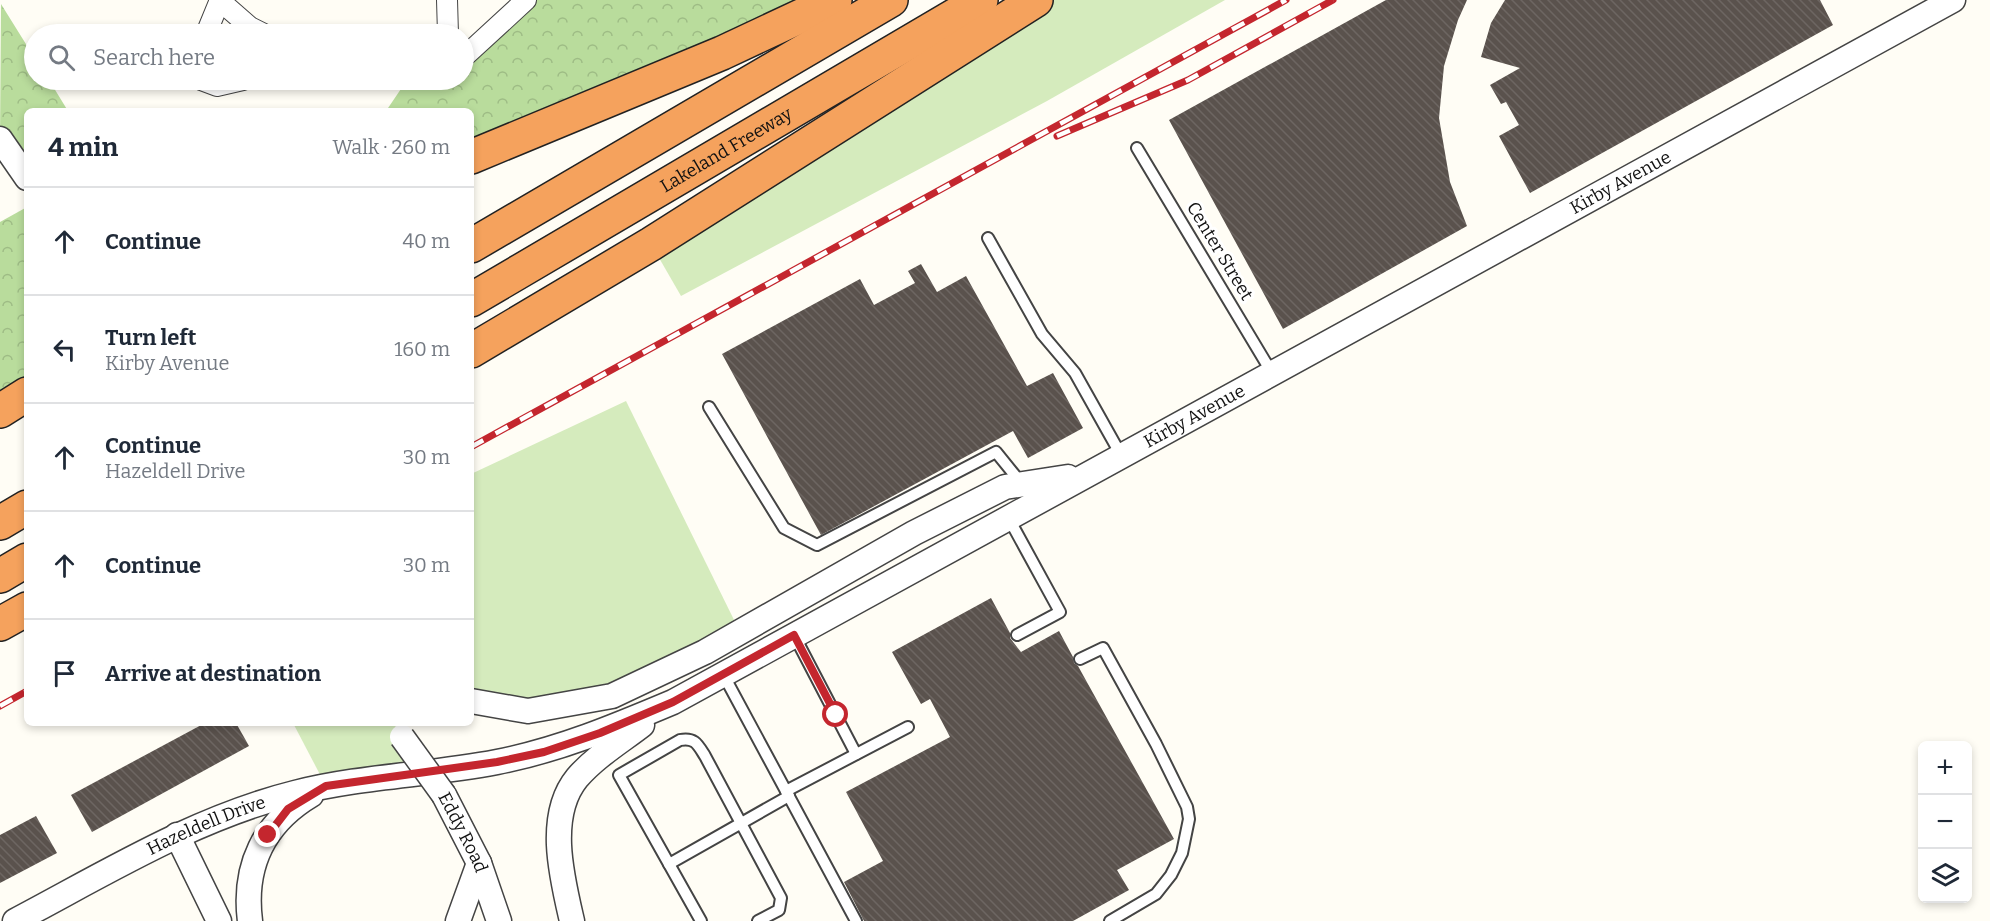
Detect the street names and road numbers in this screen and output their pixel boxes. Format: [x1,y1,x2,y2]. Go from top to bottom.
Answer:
street label: Lakeland Freeway [656,102,796,197]
street label: Kirby Avenue [1566,146,1675,219]
street label: Center Street [1182,198,1258,305]
street label: Kirby Avenue [1140,380,1249,453]
street label: Eddy Road [433,788,493,876]
street label: Hazeldell Drive [143,791,268,860]

